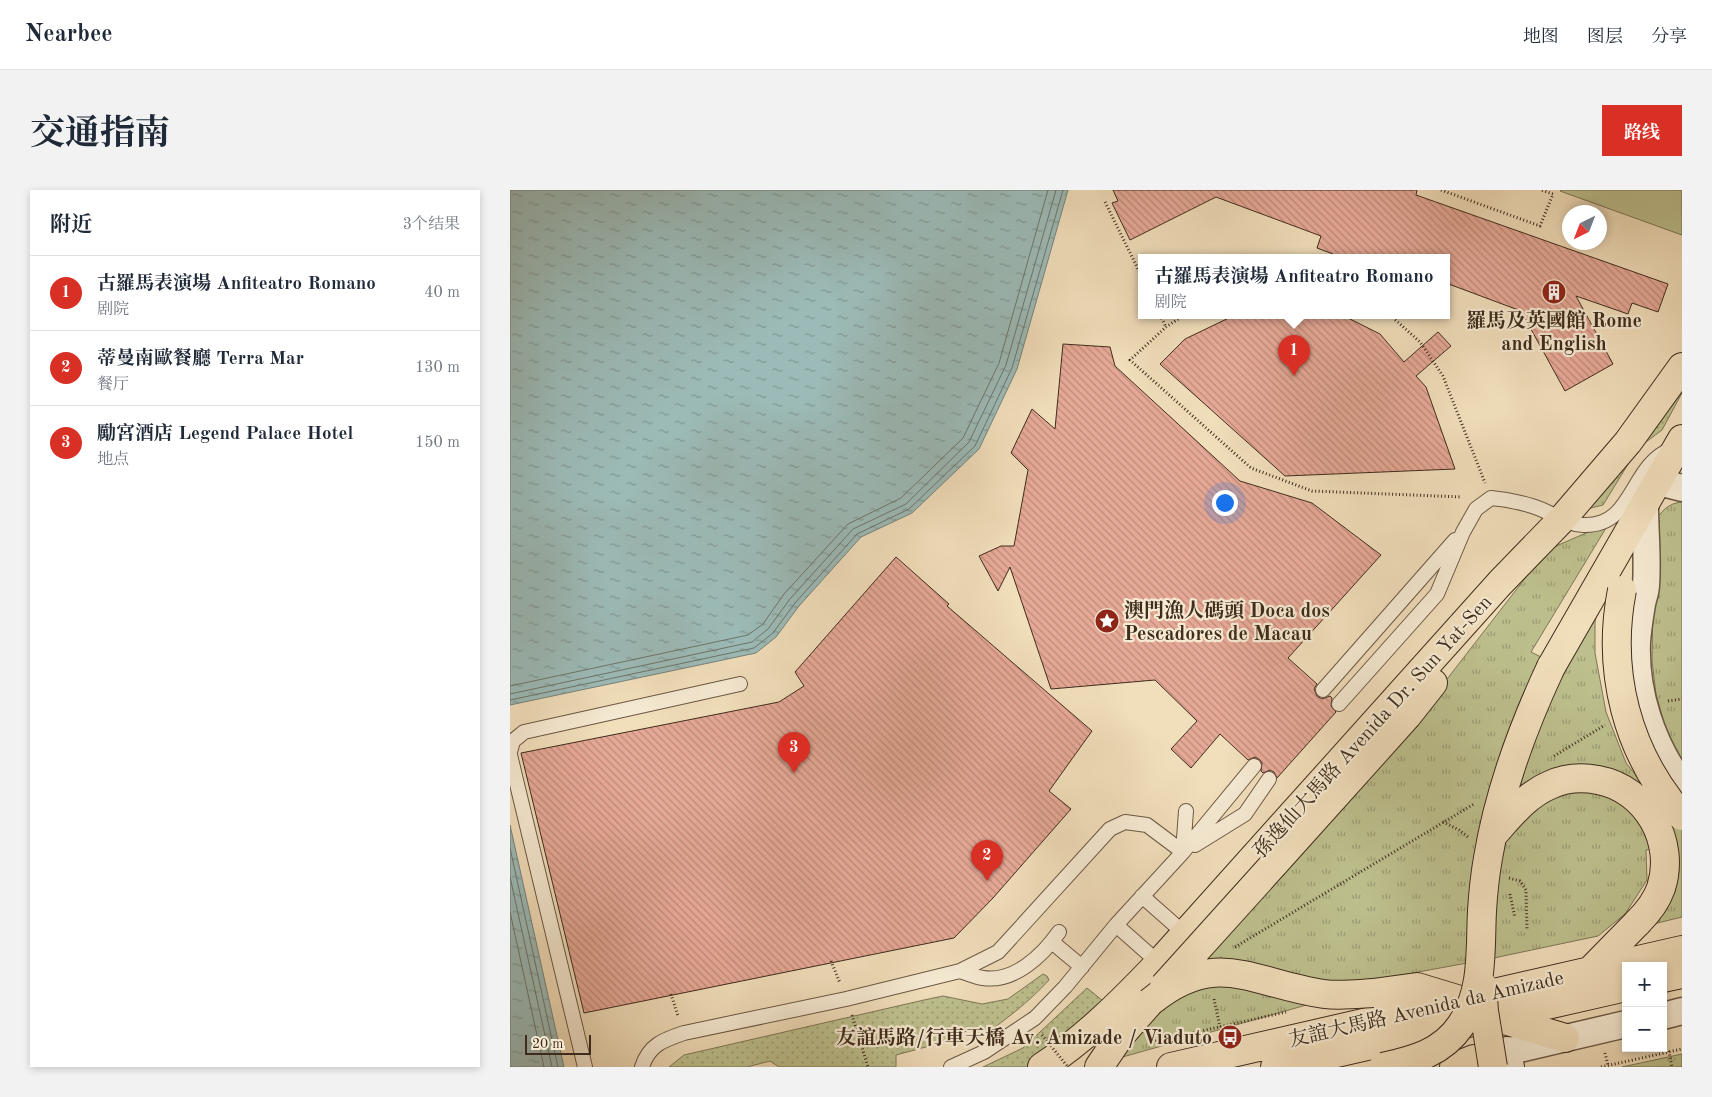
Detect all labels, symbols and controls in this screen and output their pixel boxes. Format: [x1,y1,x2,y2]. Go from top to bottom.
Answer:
text: Nearbee [25,23,113,47]
text: 地图 [1523,28,1559,46]
text: 图层 [1587,28,1623,46]
text: 分享 [1651,28,1687,46]
button: 路线 [1602,105,1682,156]
text: 交通指南 [30,117,170,152]
north arrow [1562,205,1607,250]
text: 附近 [50,215,92,236]
text: 3个结果 [403,217,460,233]
popup [1138,254,1450,319]
text: 古羅馬表演場 Anfiteatro Romano [1155,268,1433,287]
text: 古羅馬表演場 Anfiteatro Romano [97,275,376,294]
building icon: 羅馬及英國館 Rome and English [1541,279,1567,305]
text: 1 [61,285,71,301]
text: 40 m [424,285,460,301]
text: 剧院 [1155,295,1187,311]
text: 剧院 [97,302,129,318]
place label: 羅馬及英國館 Rome and English [1466,309,1642,355]
pin: 1 [1278,335,1310,376]
text: 蒂曼南歐餐廳 Terra Mar [97,350,304,369]
text: 2 [61,360,71,376]
text: 130 m [415,360,460,376]
text: 餐厅 [97,377,129,393]
text: 勵宮酒店 Legend Palace Hotel [97,425,353,444]
text: 3 [61,435,71,451]
text: 150 m [415,435,460,451]
text: 地点 [97,452,129,468]
your location [1212,490,1238,516]
street label: 孫逸仙大馬路 Avenida Dr. Sun Yat-Sen [1249,591,1496,862]
place label: 澳門漁人碼頭 Doca dos Pescadores de Macau [1124,599,1330,645]
place icon: 澳門漁人碼頭 Doca dos Pescadores de Macau [1094,608,1120,634]
pin: 3 [778,732,810,773]
pin: 2 [971,840,1003,881]
map controls [1622,962,1667,1052]
button: + [1622,962,1667,1007]
street label: 友誼大馬路 Avenida da Amizade [1286,966,1566,1051]
button: − [1622,1007,1667,1052]
bus stop icon: 友誼馬路/行車天橋 Av. Amizade / Viaduto [1217,1024,1243,1050]
place label: 友誼馬路/行車天橋 Av. Amizade / Viaduto [836,1026,1212,1049]
scale bar [525,1032,591,1055]
text: 20 m [532,1037,563,1051]

